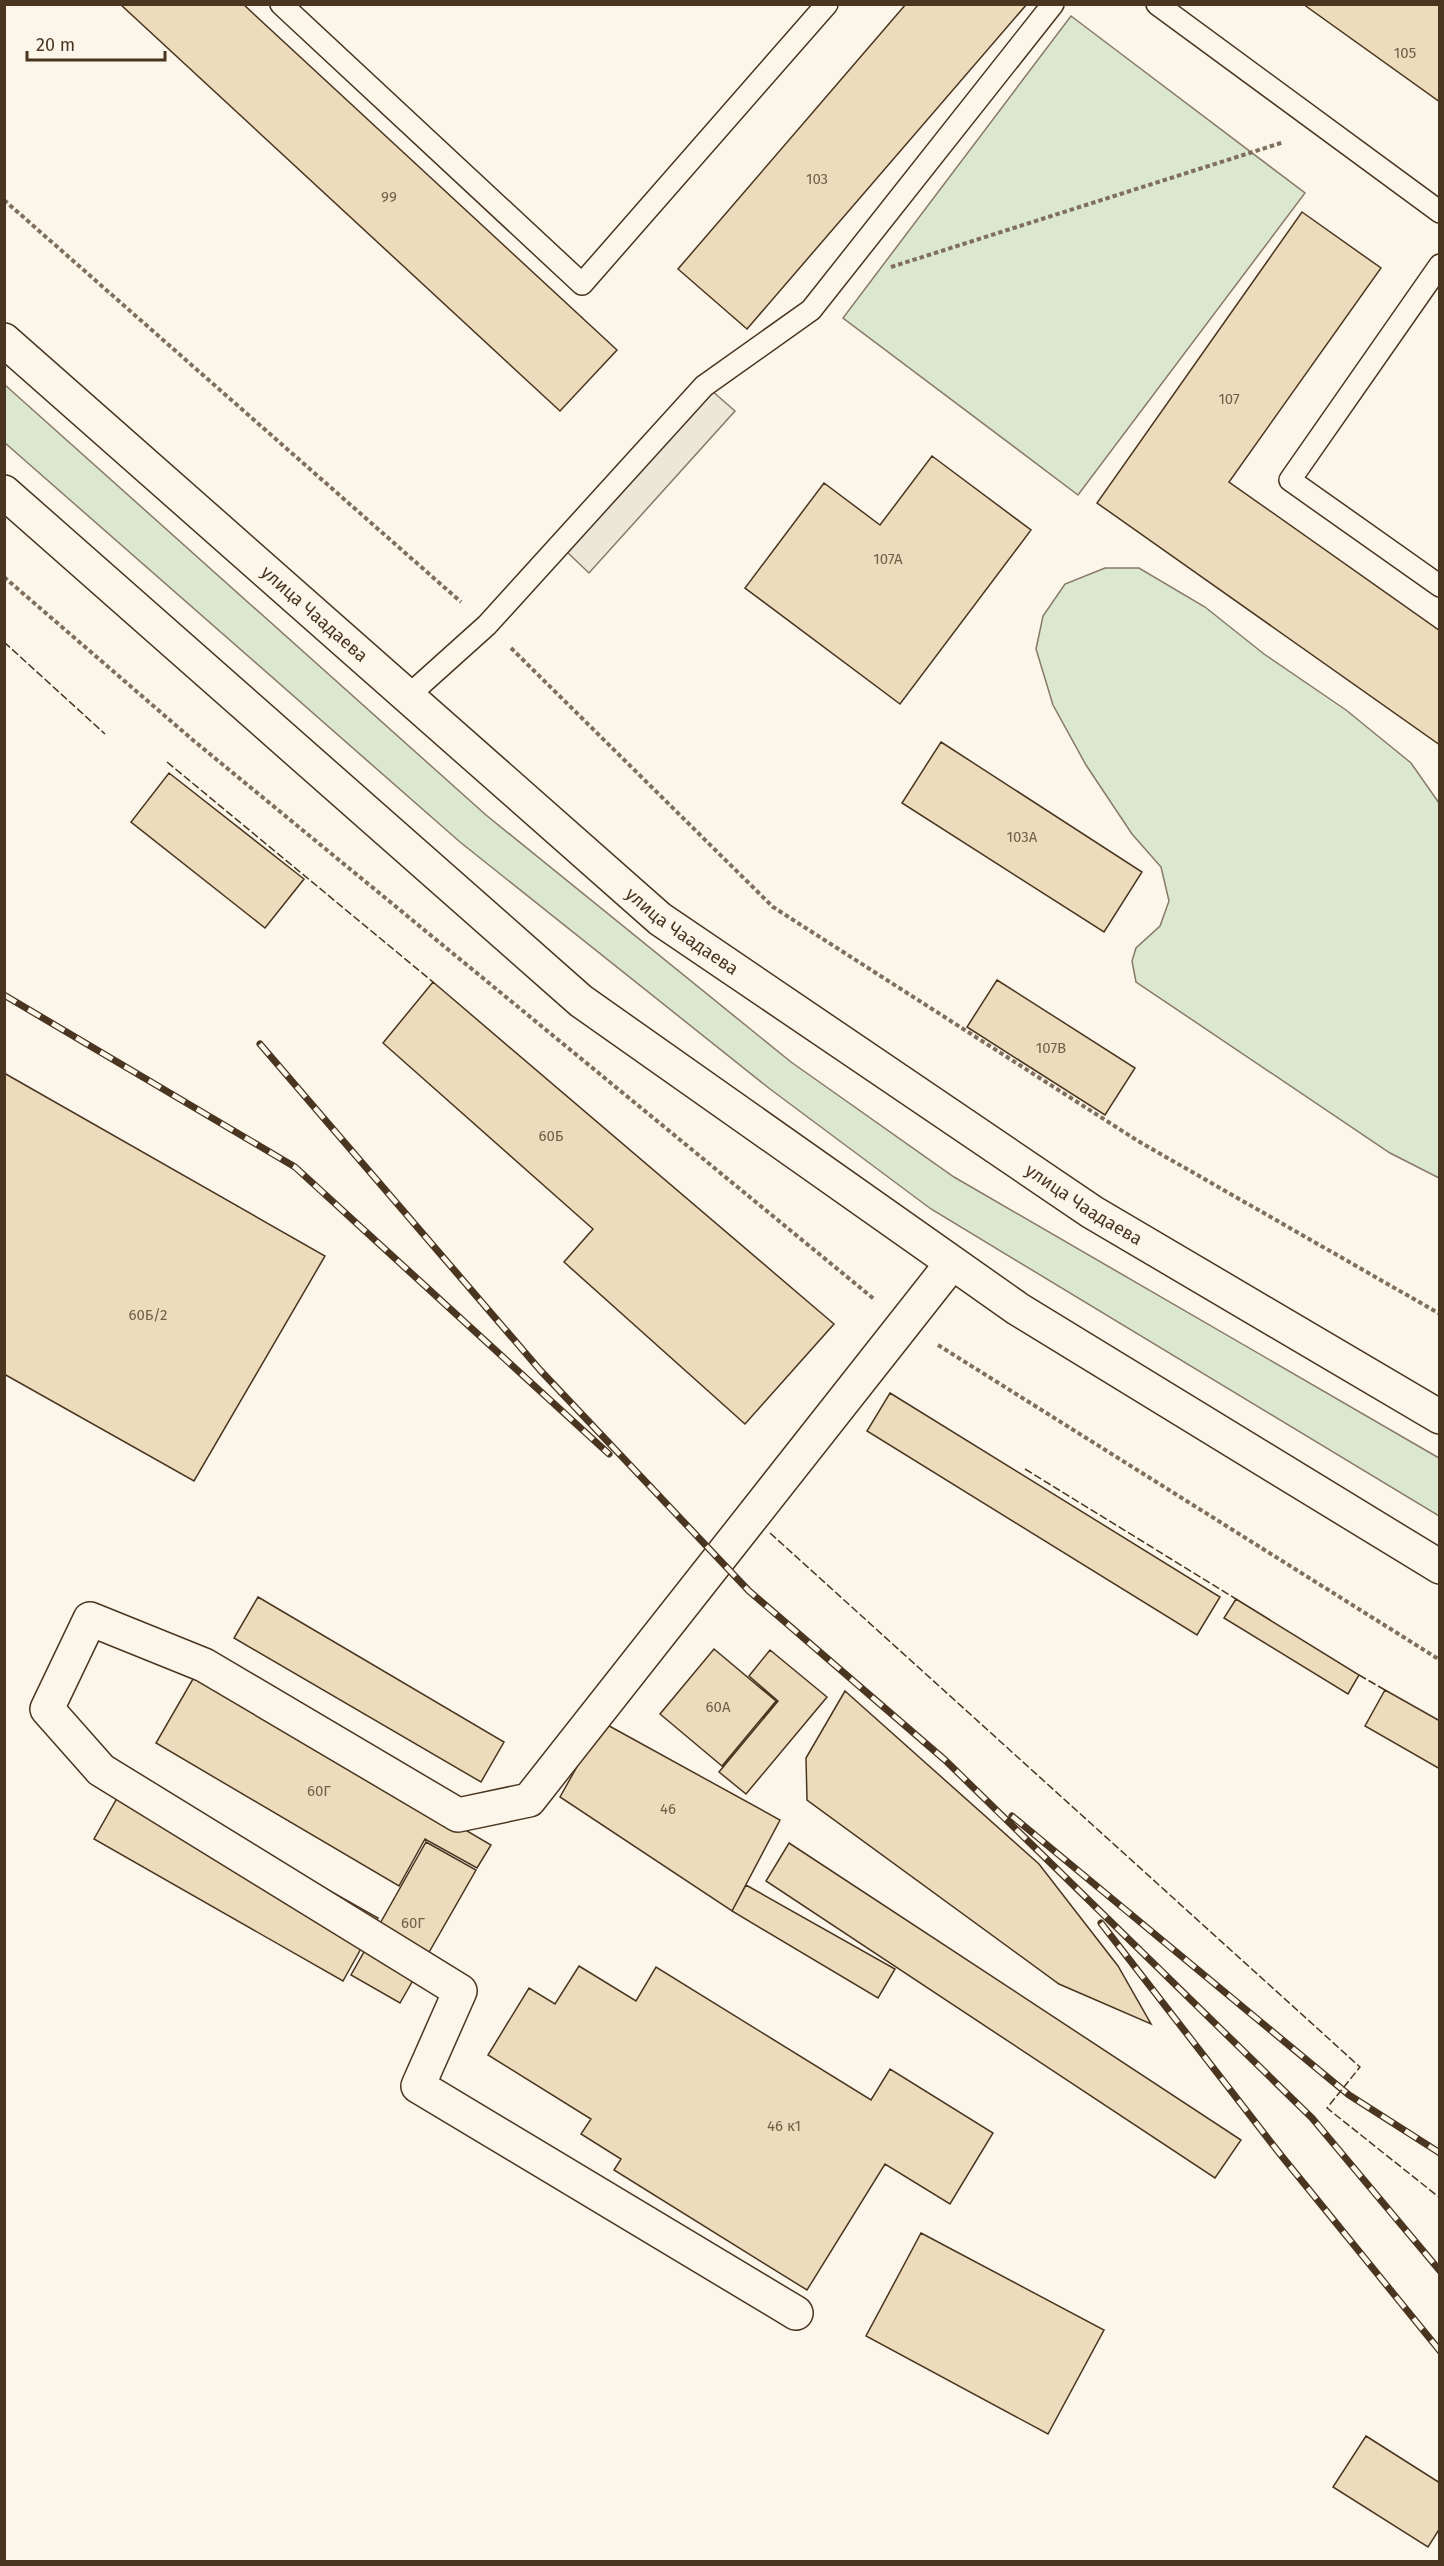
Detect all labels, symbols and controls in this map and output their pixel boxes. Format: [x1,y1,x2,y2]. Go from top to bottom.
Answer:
scale bar [27,24,165,62]
text: 20 m [36,34,75,56]
house number: 105 [1394,44,1416,62]
house number: 103 [806,170,828,188]
house number: 99 [381,188,397,206]
house number: 107 [1218,390,1240,408]
house number: 107А [873,550,903,568]
street label: улица Чаадаева [257,561,372,667]
house number: 103А [1007,828,1038,846]
street label: улица Чаадаева [621,883,743,980]
house number: 107В [1036,1039,1066,1057]
house number: 60Б [538,1127,564,1145]
street label: улица Чаадаева [1021,1159,1146,1250]
house number: 60Б/2 [128,1306,168,1324]
house number: 60А [706,1698,731,1716]
house number: 60Г [307,1782,331,1800]
house number: 46 [660,1800,676,1818]
house number: 60Г [401,1914,425,1932]
house number: 46 к1 [767,2117,801,2135]

